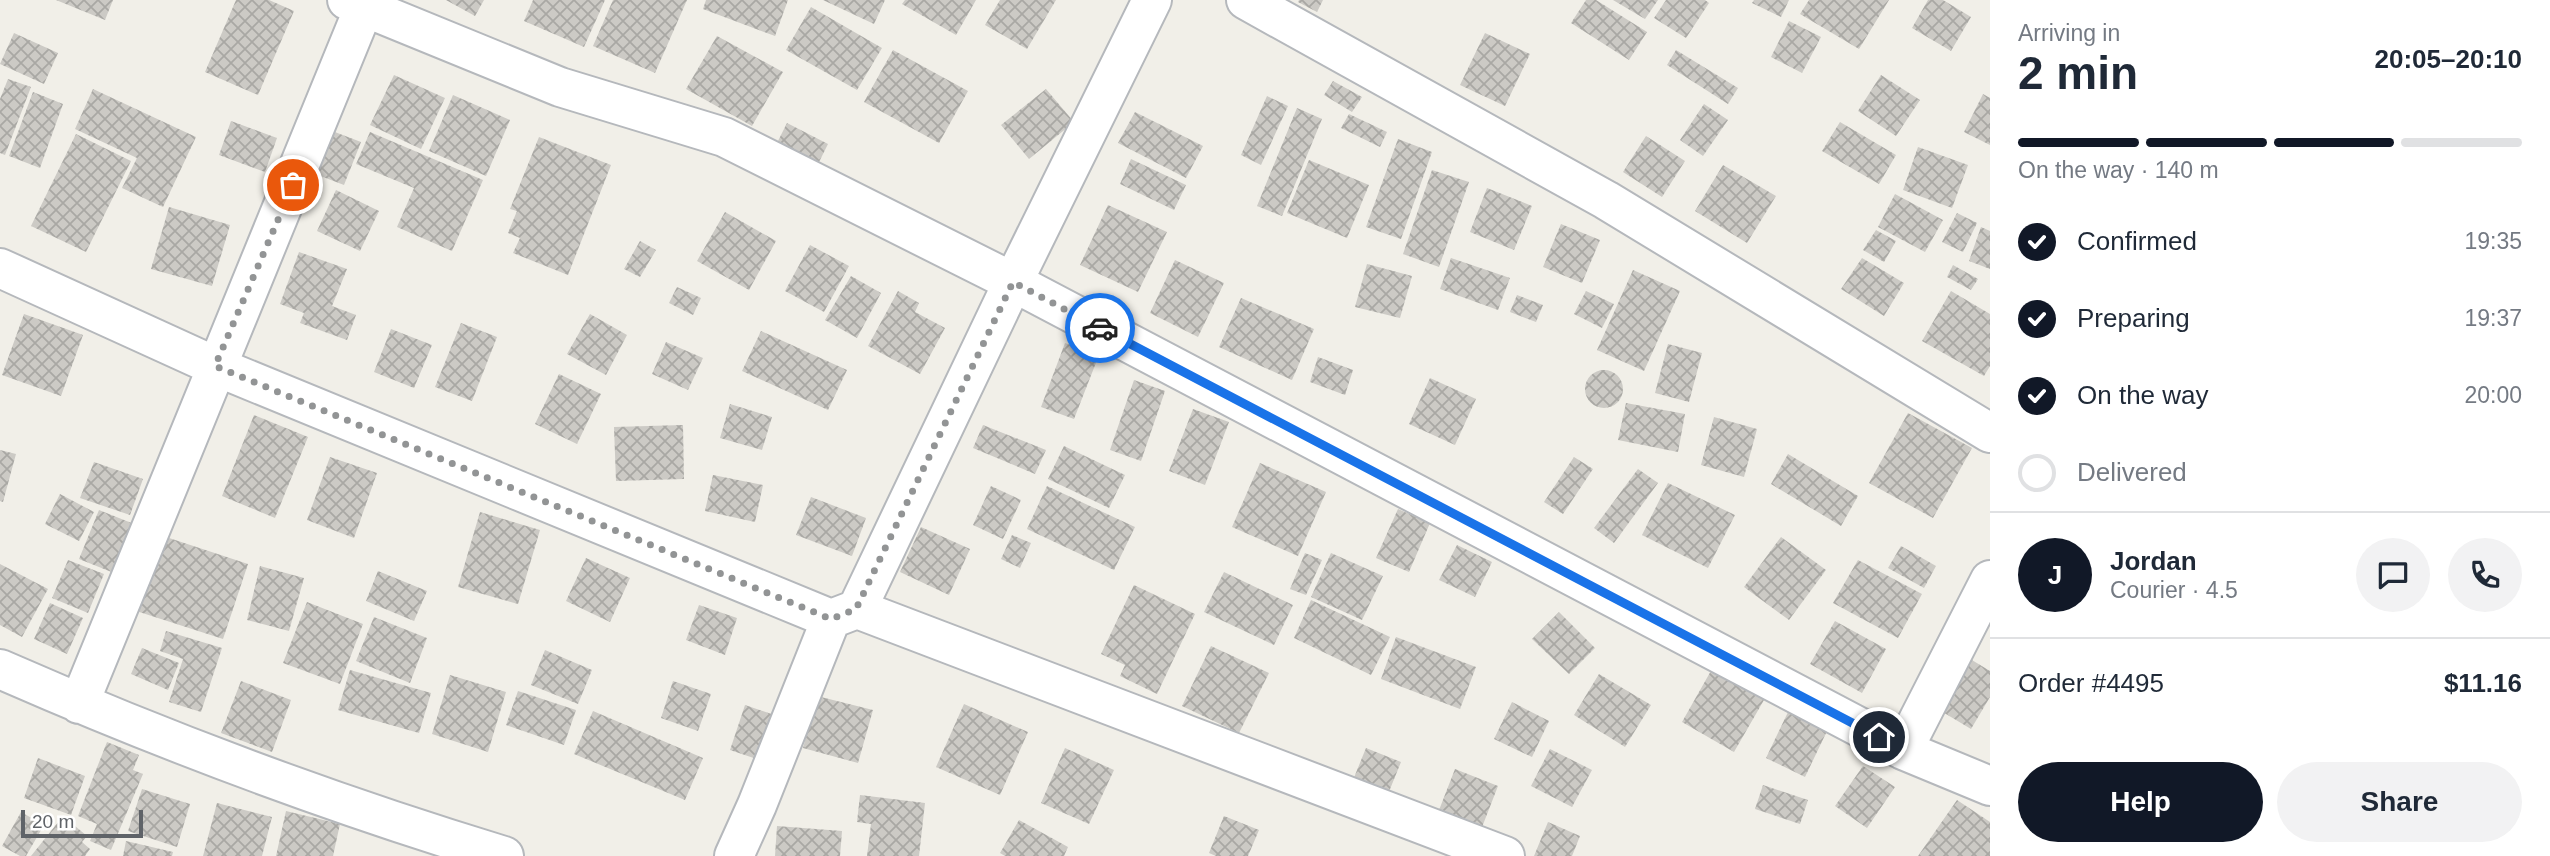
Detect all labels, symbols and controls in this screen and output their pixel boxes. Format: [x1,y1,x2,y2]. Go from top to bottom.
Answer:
text: Arriving in [2018,20,2120,46]
text: 20:05–20:10 [2375,44,2522,74]
text: 2 min [2018,47,2138,99]
pin [263,155,323,215]
text: On the way · 140 m [2018,157,2219,183]
icon: bag [274,166,312,204]
icon: check [2018,223,2056,261]
text: Confirmed [2077,226,2197,256]
text: 19:35 [2464,228,2522,254]
courier [1065,293,1135,363]
icon: check [2018,300,2056,338]
text: Preparing [2077,303,2190,333]
text: 19:37 [2464,305,2522,331]
icon: car [1081,309,1119,347]
icon: check [2018,377,2056,415]
text: On the way [2077,380,2209,410]
text: 20:00 [2464,382,2522,408]
text: Delivered [2077,457,2187,487]
button: chat [2356,538,2430,612]
button: phone [2448,538,2522,612]
text: Jordan [2110,546,2197,576]
text: J [2048,560,2062,590]
text: Courier · 4.5 [2110,577,2238,603]
text: Order #4495 [2018,668,2164,698]
text: $11.16 [2444,668,2522,698]
pin [1849,707,1909,767]
icon: home [1860,718,1898,756]
button: Help [2018,762,2263,842]
button: Share [2277,762,2522,842]
scale bar [21,807,144,839]
text: 20 m [32,811,74,832]

